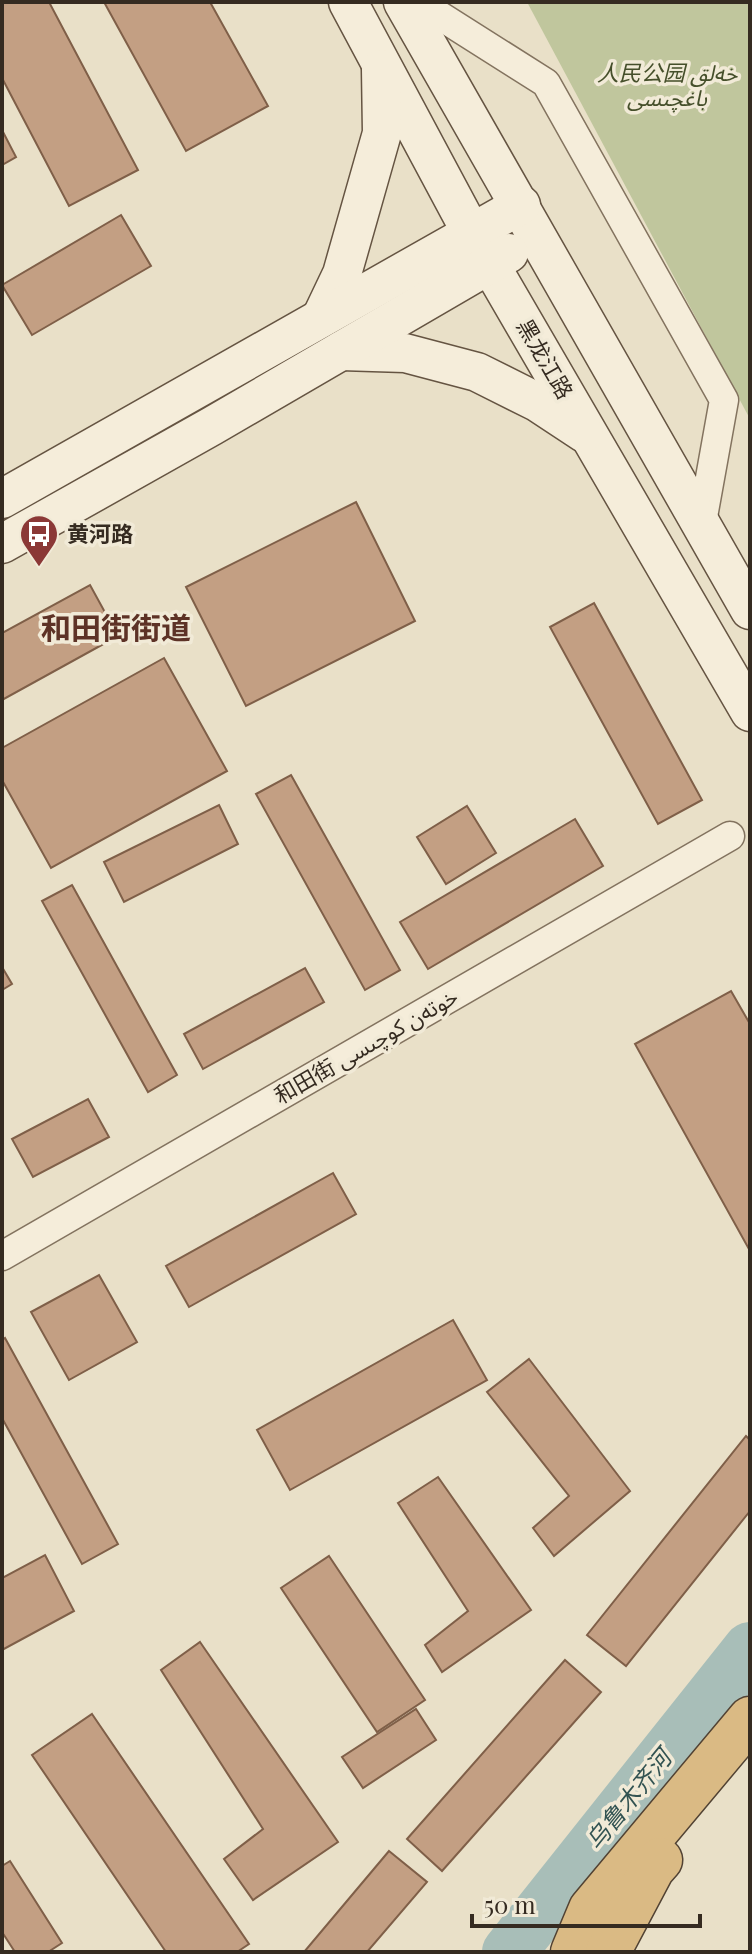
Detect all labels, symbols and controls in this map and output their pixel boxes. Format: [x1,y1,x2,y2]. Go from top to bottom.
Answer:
park label: 人民公园 خەلق باغچىسى [597,57,738,113]
street label: 黑龙江路 [511,313,581,404]
bus stop icon: 黄河路 [18,513,60,568]
place label: 黄河路 [67,518,133,548]
district label: 和田街街道 [41,607,191,647]
street label: 和田街 خوتەن كوچىسى [268,980,463,1111]
water label: 乌鲁木齐河 [577,1739,680,1855]
scale bar [472,1878,700,1928]
text: 50 m [484,1888,536,1920]

